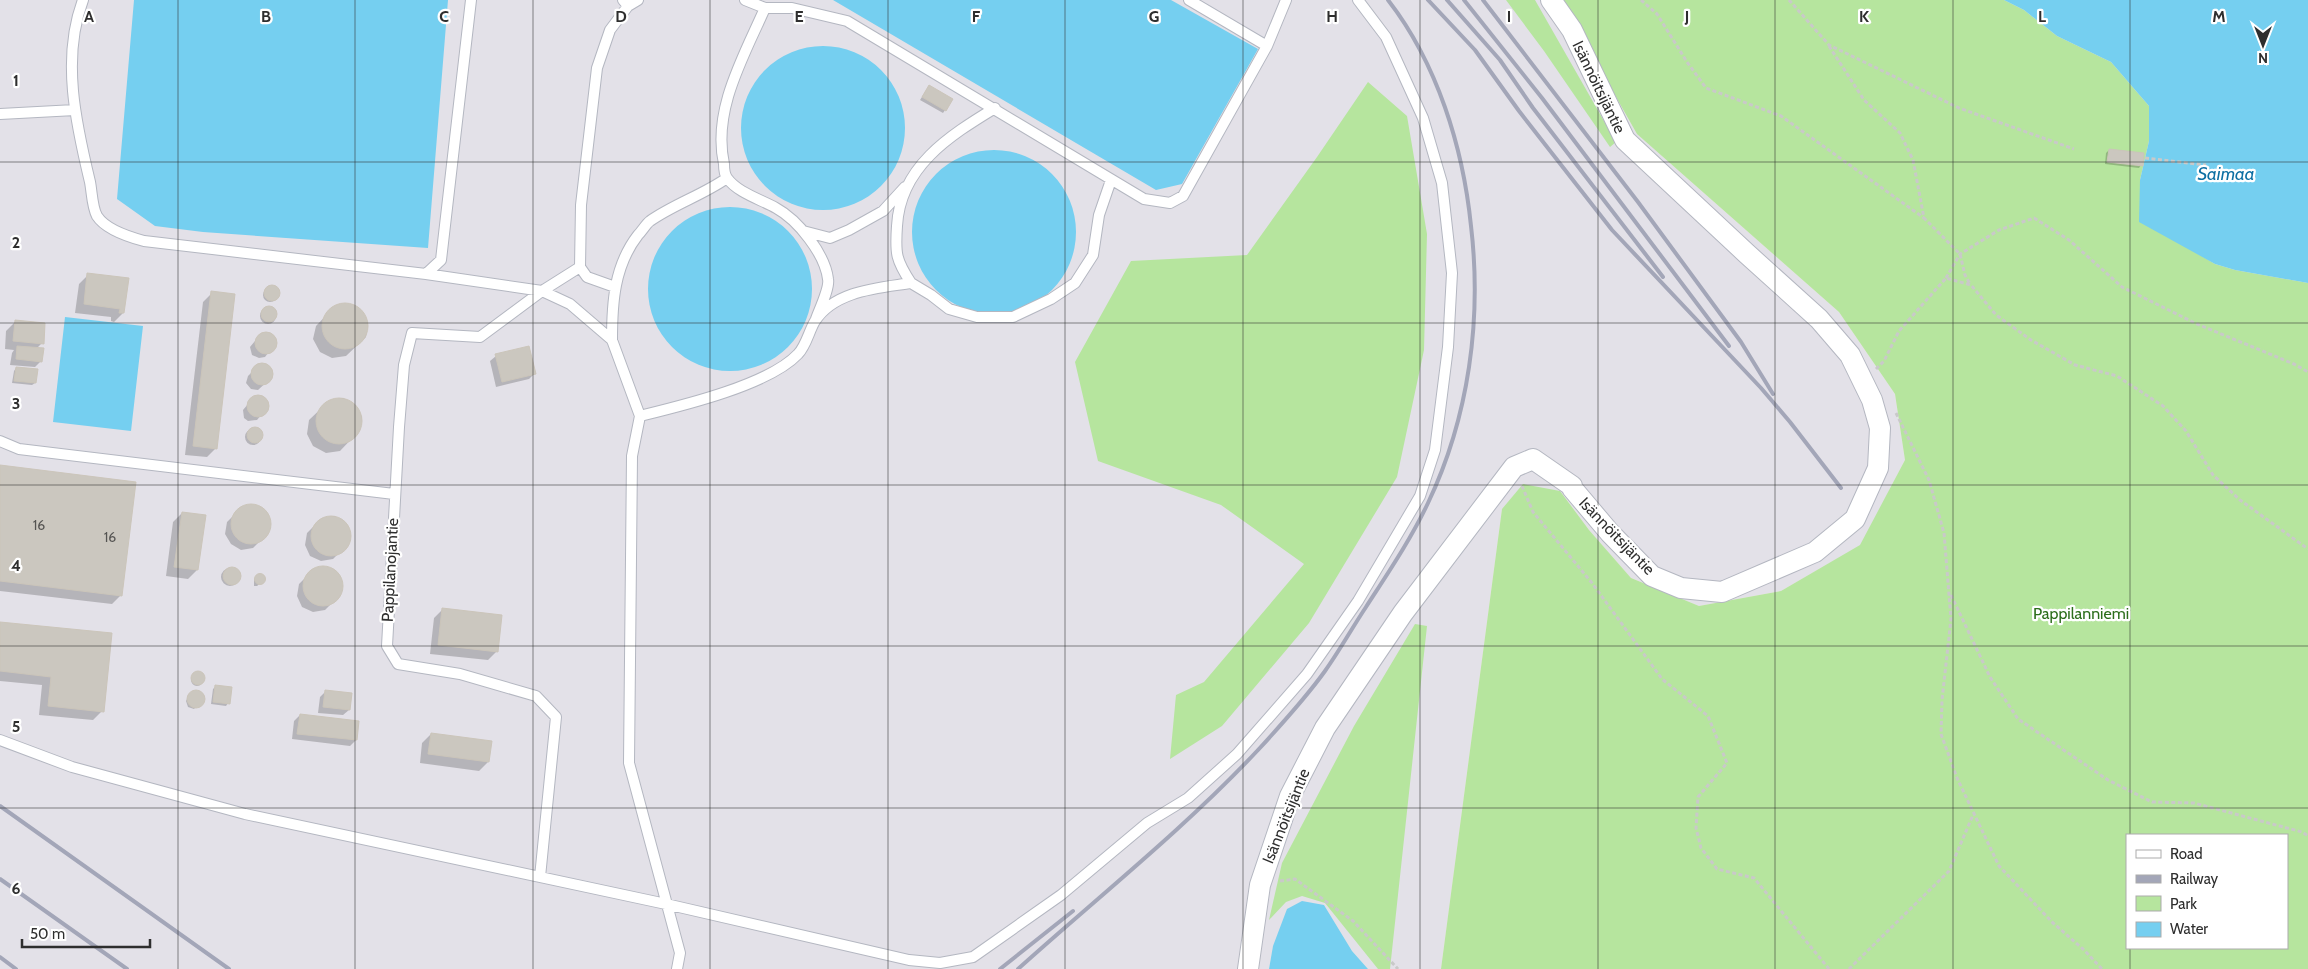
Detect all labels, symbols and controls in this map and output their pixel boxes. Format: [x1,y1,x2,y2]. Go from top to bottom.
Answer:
text: A [84,7,94,26]
text: B [261,7,271,26]
text: C [439,7,449,26]
text: D [615,7,627,26]
text: E [794,7,804,26]
text: F [972,7,981,26]
text: G [1149,7,1159,26]
text: H [1326,7,1338,26]
text: I [1507,7,1511,26]
text: J [1684,7,1689,26]
text: K [1859,7,1869,26]
text: L [2038,7,2046,26]
text: M [2212,7,2226,26]
north arrow [2238,20,2288,70]
street label: Isännöitsijäntie [1568,38,1630,136]
text: N [2258,49,2268,67]
text: 1 [13,71,19,90]
water label: Saimaa [2197,163,2255,185]
text: 2 [12,233,20,252]
text: 3 [12,394,20,413]
street label: Isännöitsijäntie [1575,493,1659,579]
house number: 16 [33,516,45,534]
street label: Pappilanojantie [378,518,402,622]
house number: 16 [104,528,116,546]
text: 4 [11,556,21,575]
park label: Pappilanniemi [2033,604,2129,623]
text: 5 [12,717,20,736]
street label: Isännöitsijäntie [1258,766,1314,866]
legend [2126,834,2288,949]
text: Road [2170,845,2203,863]
text: Railway [2170,870,2219,888]
text: 6 [12,879,21,898]
text: Park [2170,895,2197,913]
scale bar [22,916,150,948]
text: Water [2170,920,2208,938]
text: 50 m [30,925,65,943]

